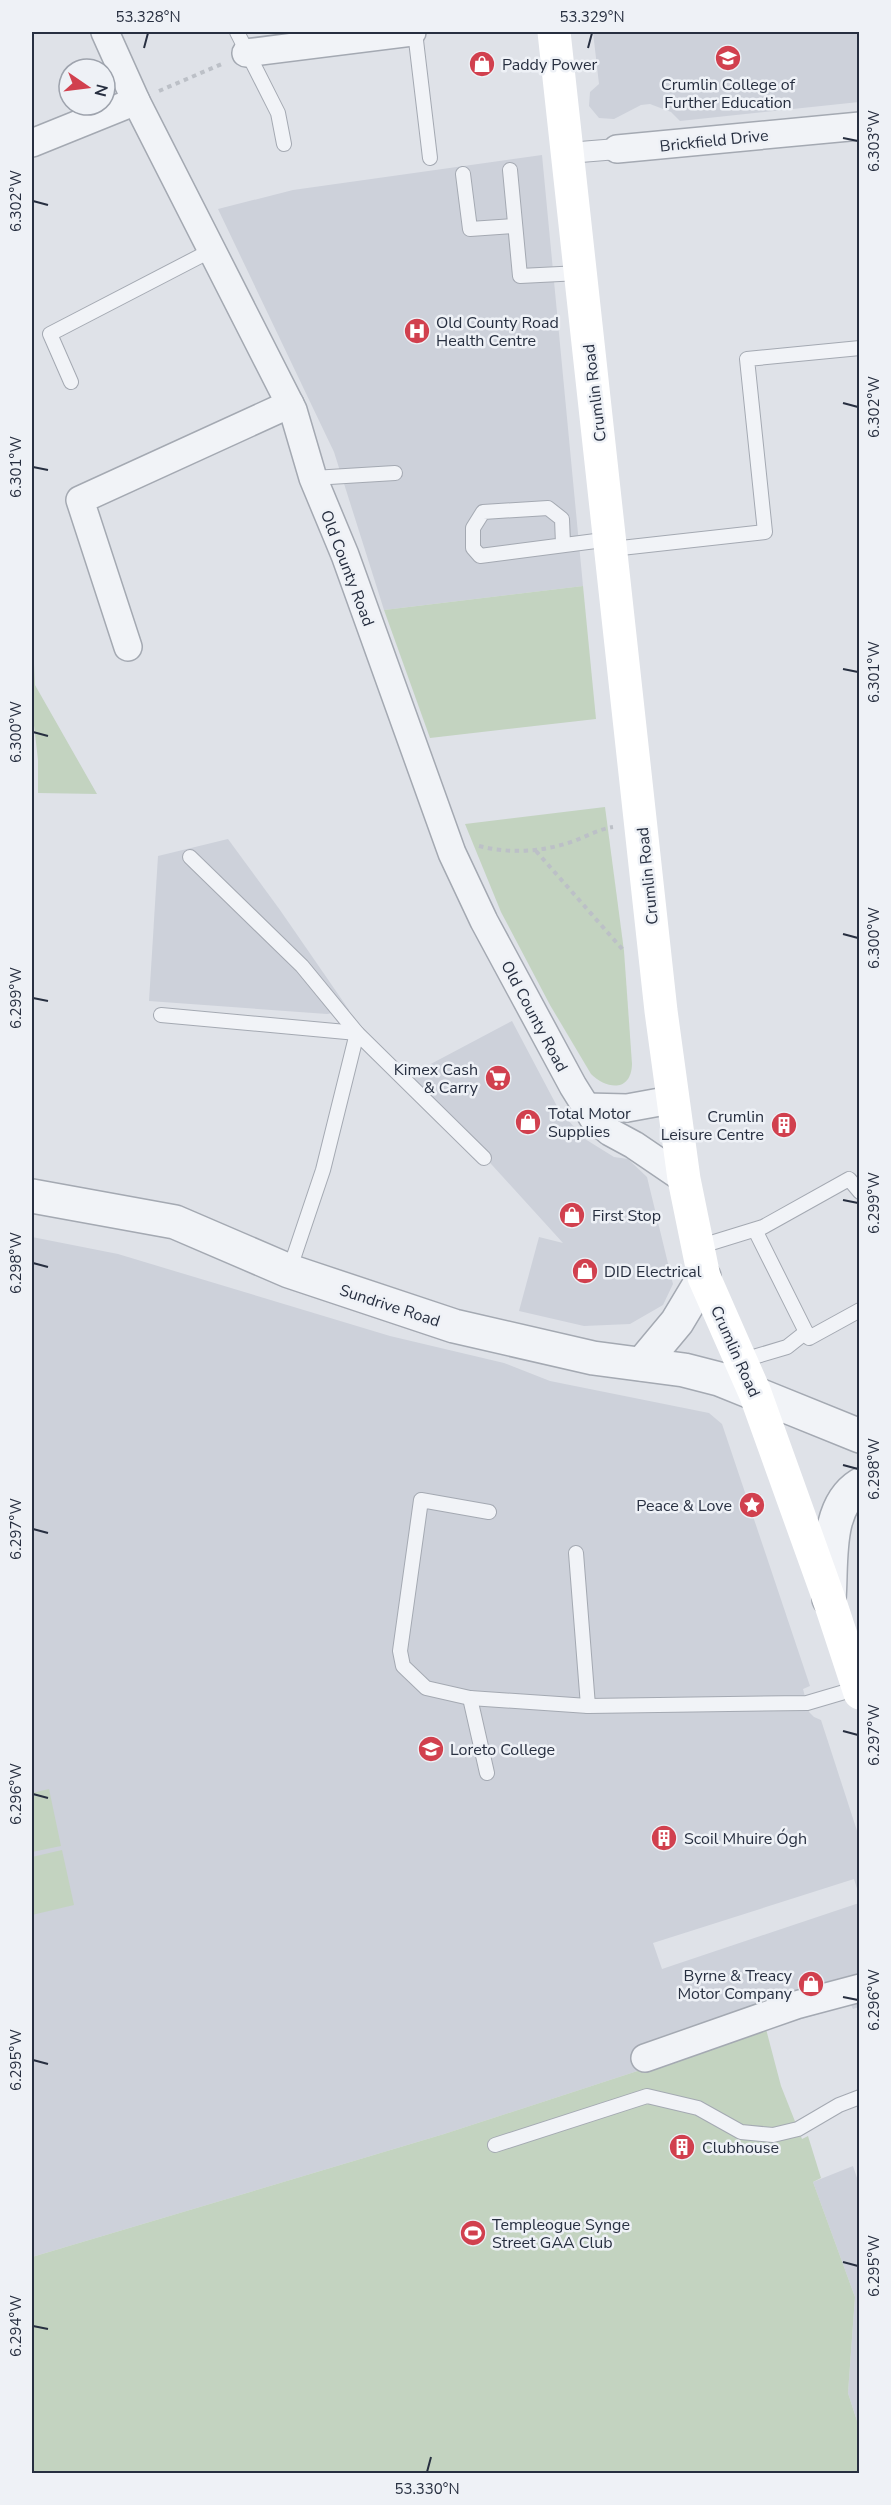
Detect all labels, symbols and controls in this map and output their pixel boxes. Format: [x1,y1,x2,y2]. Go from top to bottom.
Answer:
text: 53.328°N [115,7,181,27]
text: 53.329°N [559,7,625,27]
school or university icon: Crumlin College of Further Education [713,43,743,73]
shop icon: Paddy Power [467,49,497,79]
place label: Paddy Power [502,54,598,76]
north arrow [57,57,117,117]
place label: Crumlin College of Further Education [661,74,796,114]
text: N [88,82,113,99]
text: 6.303°W [864,110,884,172]
street label: Brickfield Drive [659,124,770,158]
text: 6.302°W [6,170,26,232]
place label: Old County Road Health Centre [436,312,559,352]
hospital icon: Old County Road Health Centre [402,316,432,346]
street label: Crumlin Road [578,343,612,443]
text: 6.302°W [864,376,884,438]
text: 6.301°W [6,436,26,498]
street label: Old County Road [315,507,379,630]
text: 6.301°W [864,641,884,703]
text: 6.300°W [6,701,26,763]
street label: Crumlin Road [632,826,664,926]
text: 6.300°W [864,907,884,969]
street label: Old County Road [496,957,573,1076]
text: 6.299°W [6,967,26,1029]
place label: Kimex Cash & Carry [394,1059,479,1099]
supermarket icon: Kimex Cash & Carry [483,1063,513,1093]
place label: Total Motor Supplies [548,1103,631,1143]
place label: Crumlin Leisure Centre [661,1106,764,1146]
shop icon: Total Motor Supplies [513,1107,543,1137]
building icon: Crumlin Leisure Centre [769,1110,799,1140]
text: 6.299°W [864,1172,884,1234]
shop icon: First Stop [557,1200,587,1230]
place label: First Stop [592,1205,661,1227]
text: 6.298°W [6,1232,26,1294]
shop icon: DID Electrical [570,1256,600,1286]
place label: DID Electrical [604,1261,702,1283]
street label: Sundrive Road [337,1279,443,1333]
street label: Crumlin Road [705,1302,765,1401]
text: 6.298°W [864,1438,884,1500]
place icon: Peace & Love [737,1490,767,1520]
place label: Peace & Love [636,1495,732,1517]
text: 6.297°W [6,1498,26,1560]
text: 6.297°W [864,1704,884,1766]
school or university icon: Loreto College [416,1734,446,1764]
place label: Loreto College [450,1739,555,1761]
text: 6.296°W [6,1763,26,1825]
building icon: Scoil Mhuire Ógh [649,1823,679,1853]
place label: Scoil Mhuire Ógh [684,1828,807,1850]
place label: Byrne & Treacy Motor Company [677,1965,793,2005]
shop icon: Byrne & Treacy Motor Company [796,1969,826,1999]
text: 6.296°W [864,1969,884,2031]
text: 6.295°W [6,2029,26,2091]
building icon: Clubhouse [667,2132,697,2162]
place label: Clubhouse [702,2137,779,2159]
place label: Templeogue Synge Street GAA Club [492,2214,630,2254]
sports icon: Templeogue Synge Street GAA Club [458,2218,488,2248]
text: 6.295°W [864,2235,884,2297]
text: 6.294°W [6,2295,26,2357]
text: 53.330°N [394,2479,460,2499]

